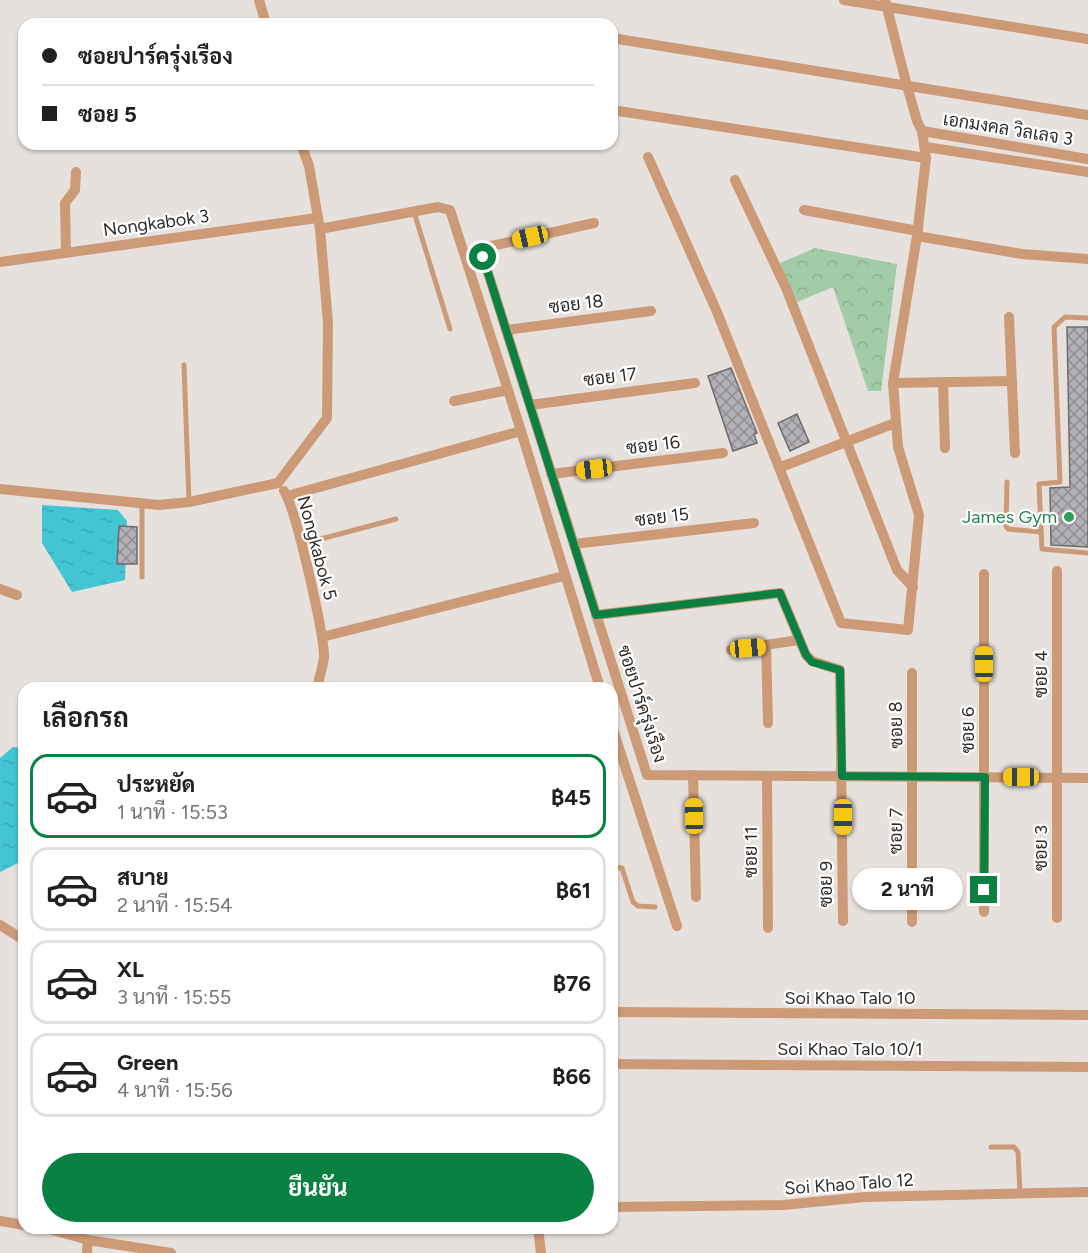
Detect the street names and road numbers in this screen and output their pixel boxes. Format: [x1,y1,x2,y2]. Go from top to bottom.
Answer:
street label: เอกมงคล วิลเลจ 3 [941,108,1075,150]
street label: Nongkabok 3 [102,205,210,241]
street label: ซอย 18 [547,290,605,318]
street label: ซอย 17 [582,363,638,391]
street label: ซอย 16 [625,431,681,459]
street label: Nongkabok 5 [292,493,342,603]
street label: ซอย 15 [634,503,690,531]
street label: ซอยปาร์ครุ่งเรือง [612,642,673,766]
street label: ซอย 4 [1030,650,1052,698]
street label: ซอย 8 [885,701,907,749]
street label: ซอย 6 [957,707,979,753]
street label: ซอย 7 [885,807,907,854]
street label: ซอย 3 [1030,825,1052,871]
street label: ซอย 11 [740,826,762,878]
street label: ซอย 9 [815,861,837,907]
street label: Soi Khao Talo 10 [784,987,916,1009]
street label: Soi Khao Talo 10/1 [777,1038,923,1060]
street label: Soi Khao Talo 12 [784,1169,914,1199]

